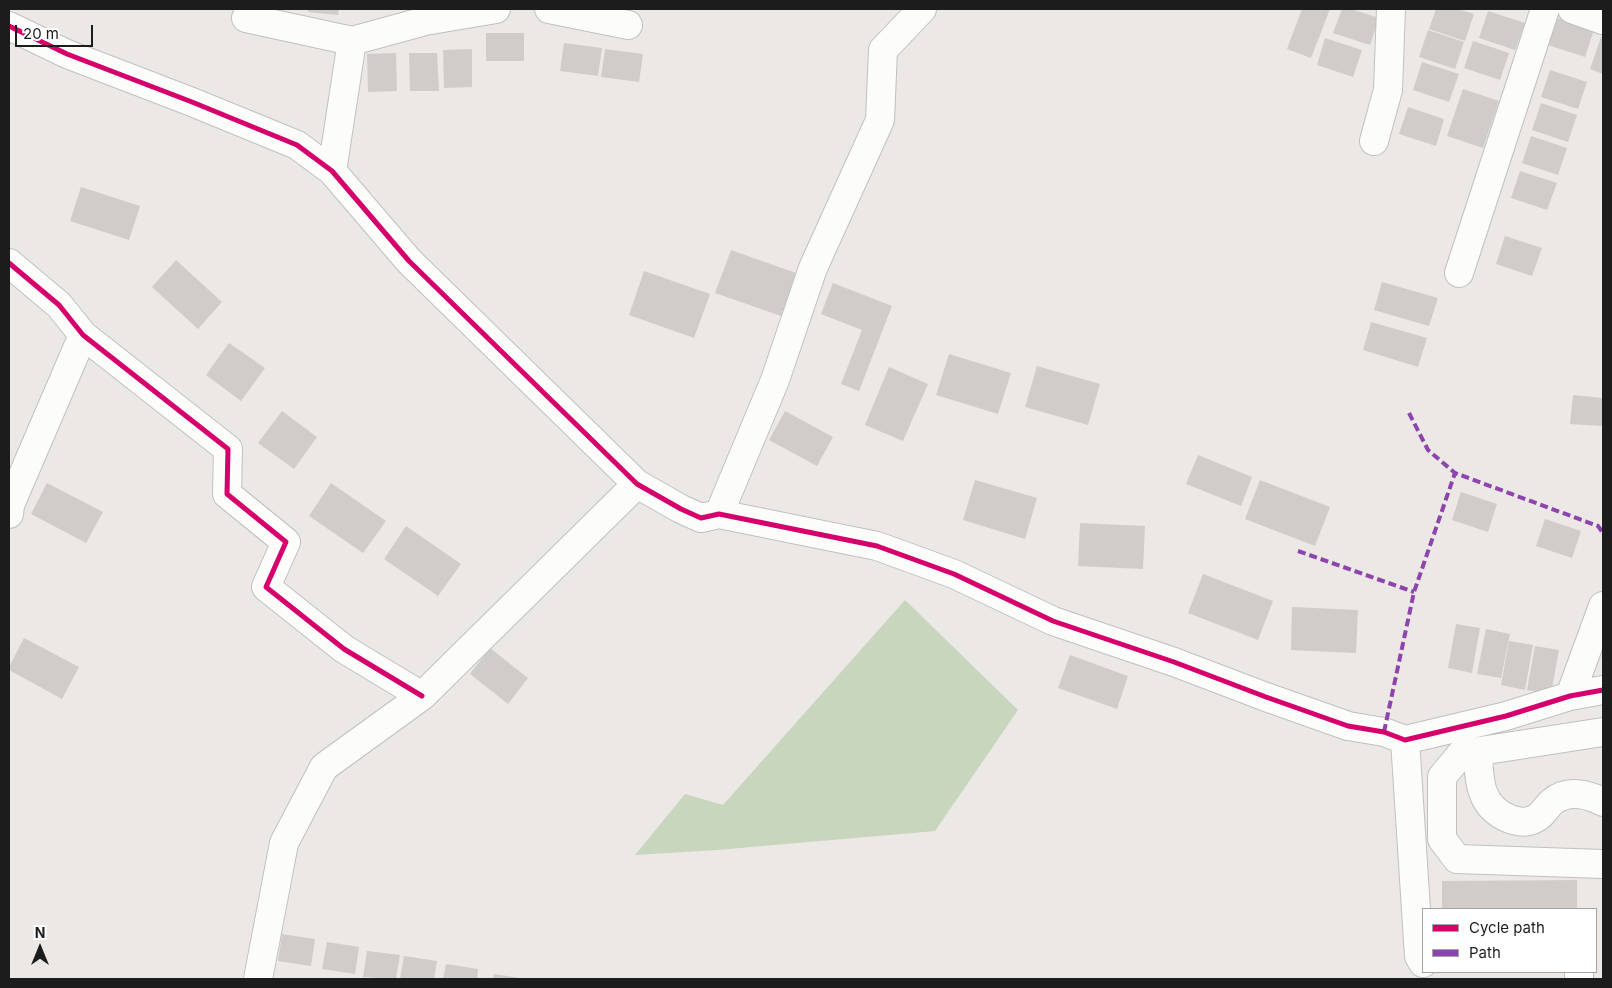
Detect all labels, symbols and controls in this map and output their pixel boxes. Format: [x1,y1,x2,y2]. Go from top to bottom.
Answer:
scale bar [18,15,95,47]
text: 20 m [23,24,59,43]
legend [1422,908,1597,973]
text: Cycle path [1469,918,1545,937]
north arrow [15,923,65,973]
text: N [35,924,45,941]
text: Path [1469,943,1501,962]

